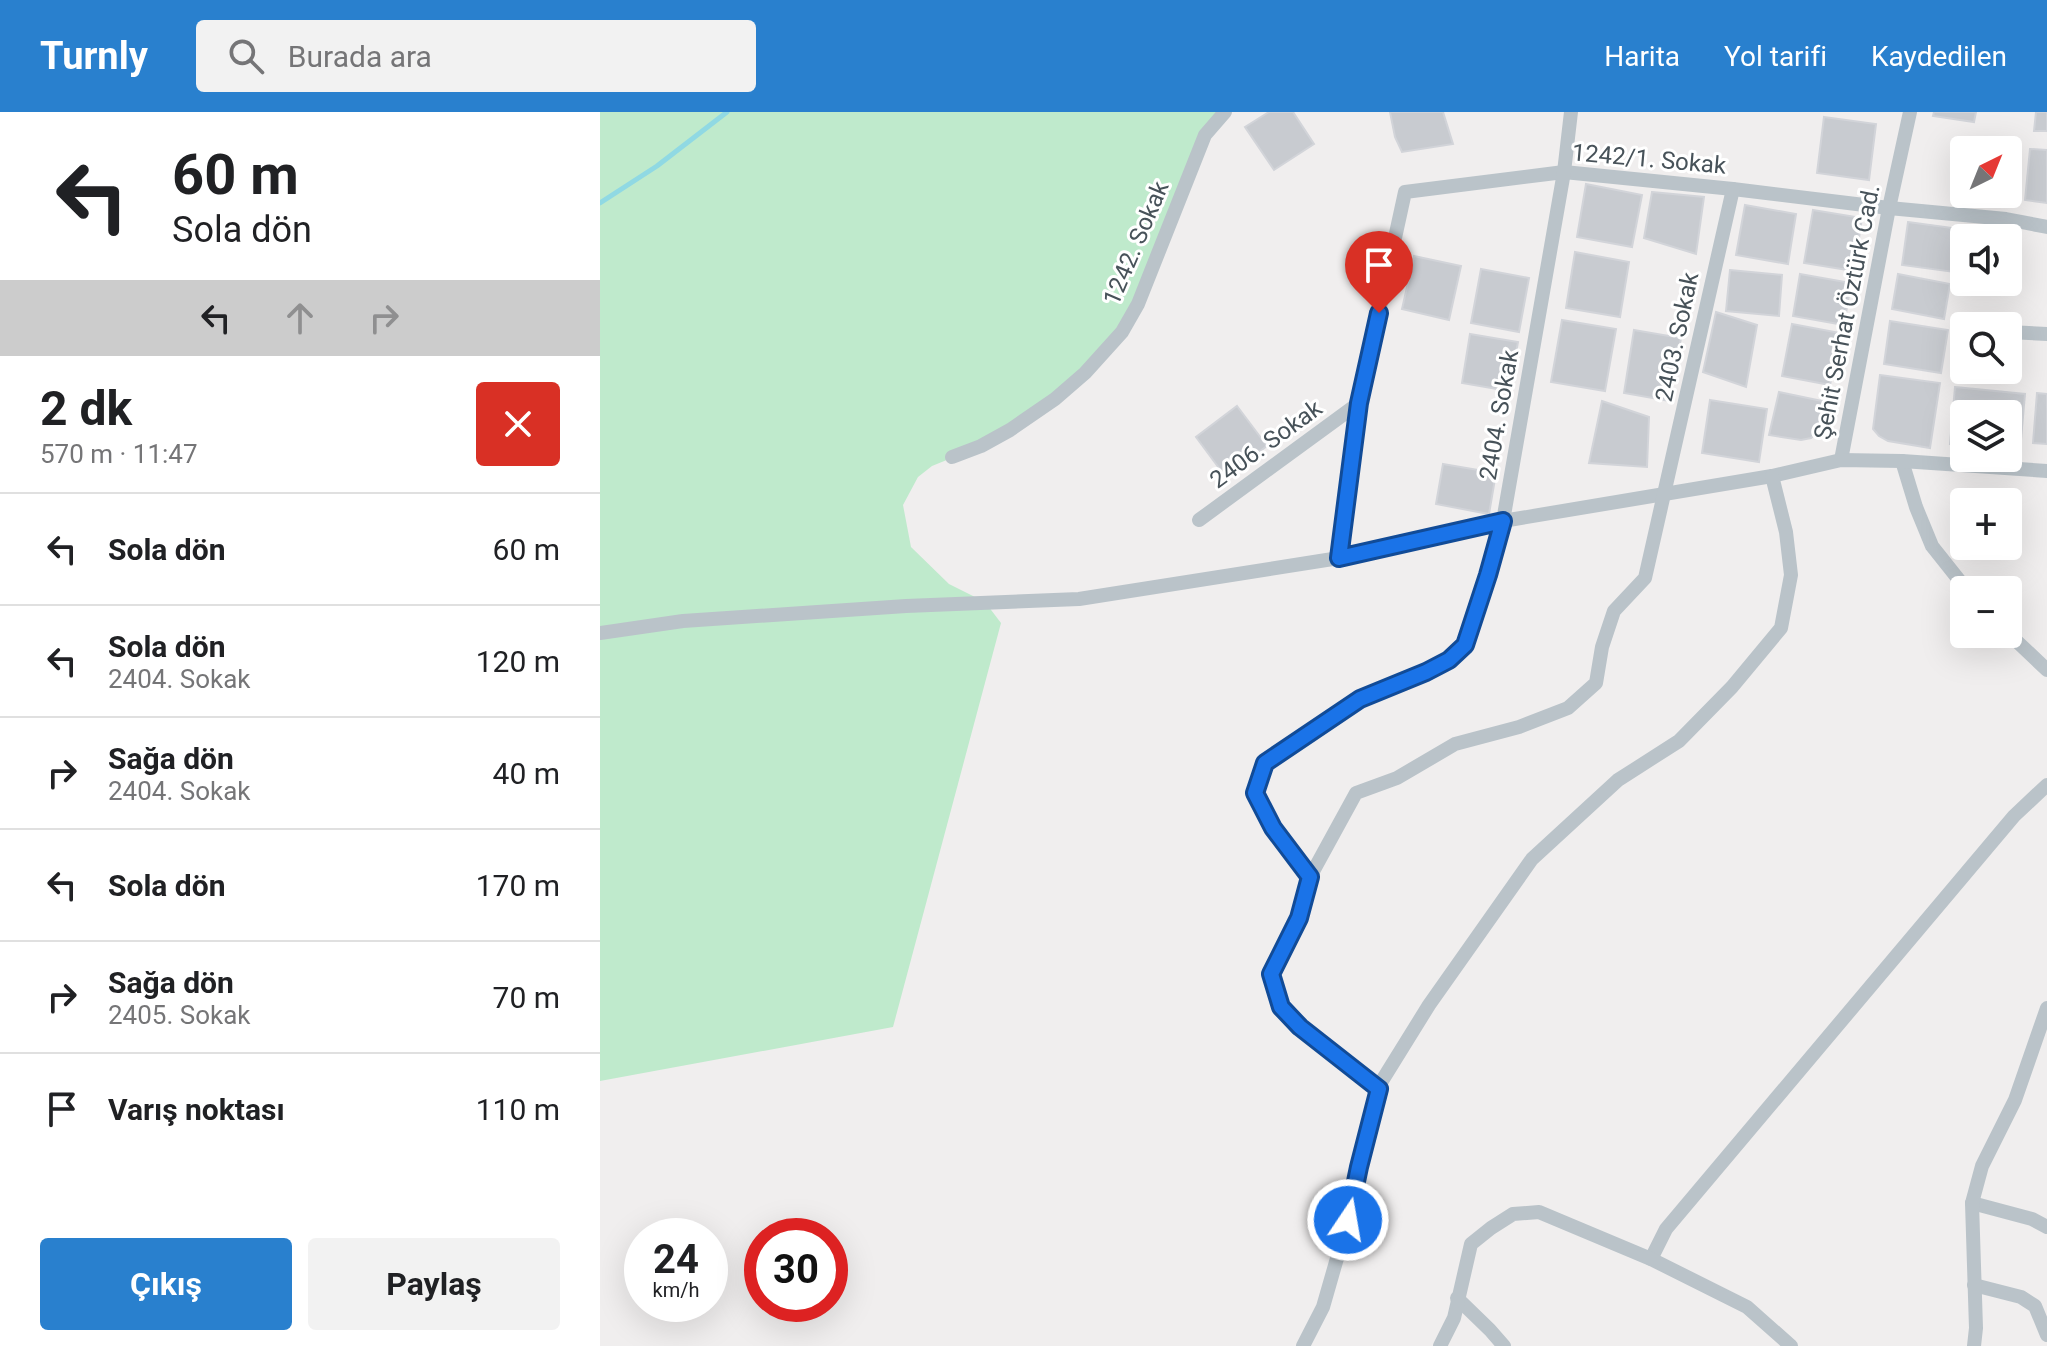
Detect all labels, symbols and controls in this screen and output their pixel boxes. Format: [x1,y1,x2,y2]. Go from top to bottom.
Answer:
search box [196,20,756,92]
text: Turnly [40,34,148,78]
icon: search [224,34,268,78]
text: Burada ara [288,39,432,74]
text: Harita [1604,40,1680,73]
text: Yol tarifi [1724,40,1827,73]
text: Kaydedilen [1871,40,2007,73]
north arrow [1950,136,2022,208]
map controls [1950,136,2022,648]
street label: 1242/1. Sokak [1571,138,1728,180]
text: 60 m [172,142,299,208]
icon: left [40,144,144,248]
street label: 1242. Sokak [1097,176,1175,309]
street label: Şehit Serhat Öztürk Cad. [1809,182,1885,442]
text: Sola dön [172,209,312,251]
button: sound [1950,224,2022,296]
pin [1345,231,1413,313]
icon: arrive [1357,243,1401,287]
street label: 2403. Sokak [1650,269,1705,404]
icon: left [194,296,238,340]
icon: ahead [278,296,322,340]
icon: right [362,296,406,340]
button: search [1950,312,2022,384]
street label: 2404. Sokak [1474,347,1524,482]
text: 2 dk [40,380,132,437]
button: close [476,382,560,466]
street label: 2406. Sokak [1205,394,1328,494]
button: layers [1950,400,2022,472]
text: 570 m · 11:47 [40,439,198,469]
button: + [1950,488,2022,560]
icon: left [40,527,84,571]
text: Sola dön [108,532,226,567]
text: 60 m [493,532,560,567]
button: − [1950,576,2022,648]
text: Sola dön [108,629,226,664]
icon: left [40,639,84,683]
text: 120 m [476,644,560,679]
text: 2404. Sokak [108,664,251,694]
text: Sağa dön [108,741,234,776]
icon: right [40,751,84,795]
text: 40 m [493,756,560,791]
text: 2404. Sokak [108,776,251,806]
icon: left [40,863,84,907]
text: Sola dön [108,868,226,903]
text: 170 m [476,868,560,903]
text: Sağa dön [108,965,234,1000]
icon: right [40,975,84,1019]
text: 70 m [493,980,560,1015]
text: 2405. Sokak [108,1000,251,1030]
icon: arrive [40,1087,84,1131]
text: Varış noktası [108,1092,285,1127]
text: 110 m [476,1092,560,1127]
position arrow [1306,1178,1390,1262]
speed limit sign: 30 [744,1218,848,1322]
text: 24 [653,1236,699,1283]
button: Çıkış [40,1238,292,1330]
button: Paylaş [308,1238,560,1330]
text: km/h [653,1278,699,1302]

